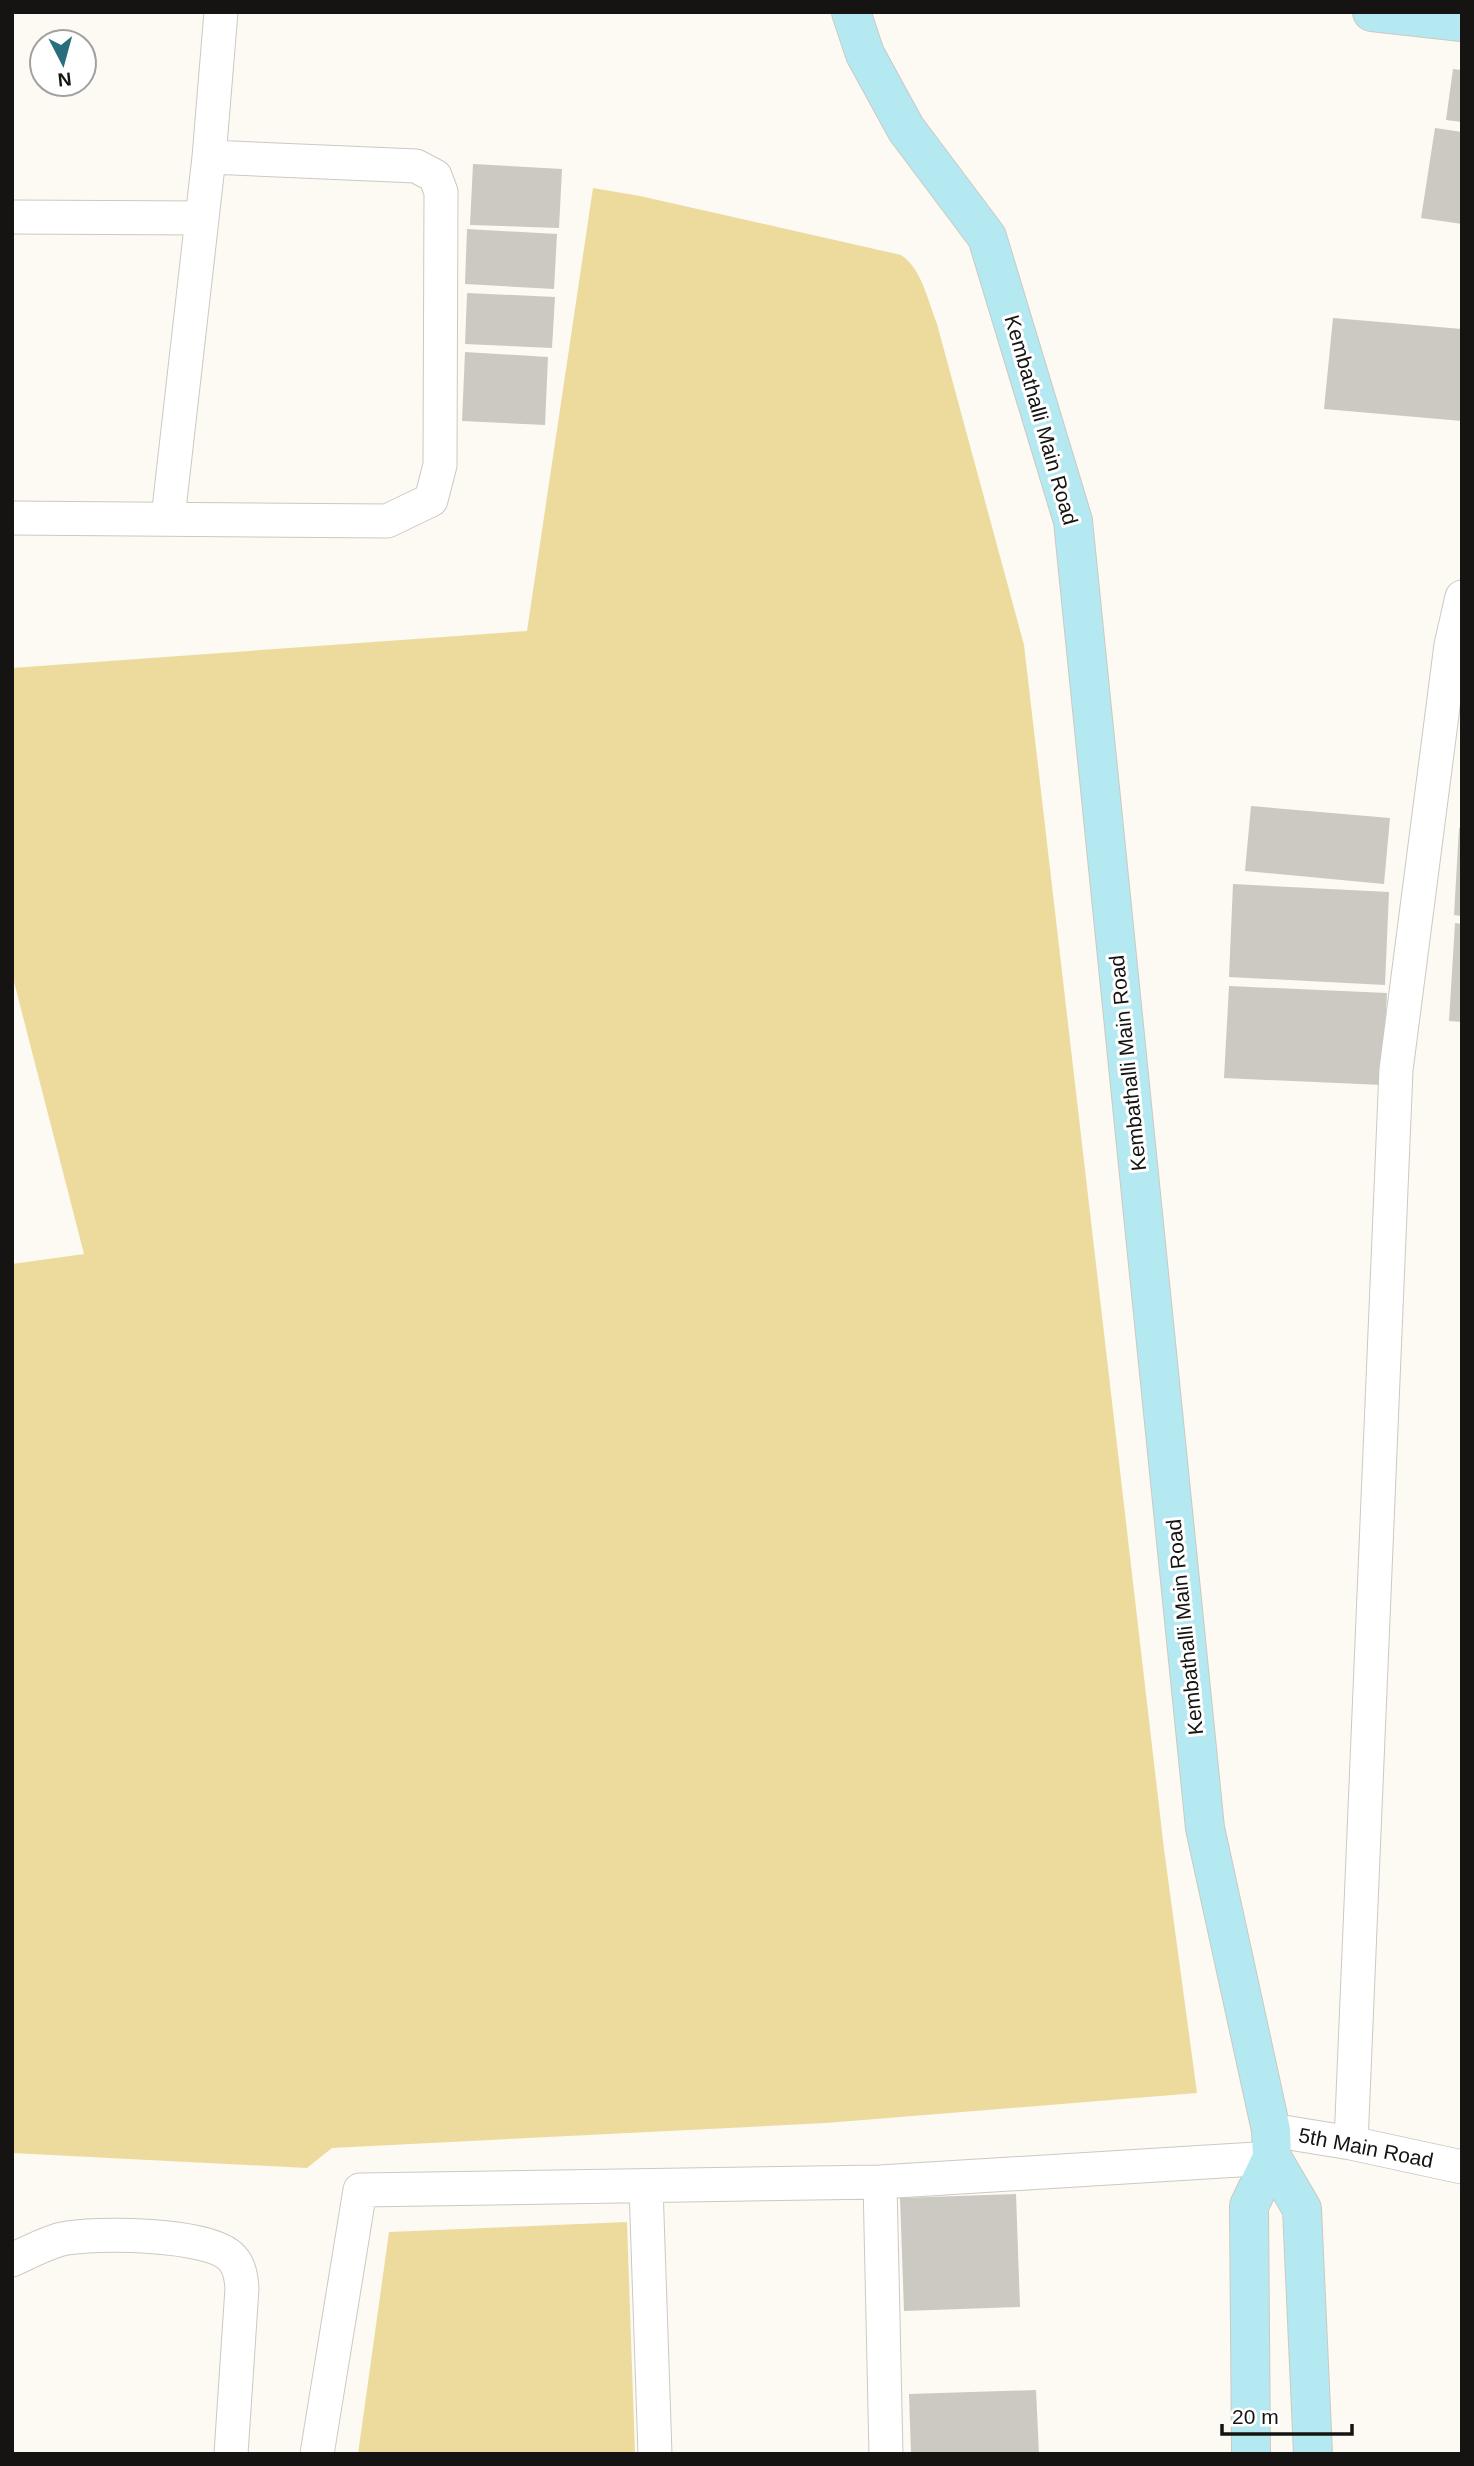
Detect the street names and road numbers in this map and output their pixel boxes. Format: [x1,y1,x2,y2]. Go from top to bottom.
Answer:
street label: Kembathalli Main Road [1001,312,1082,527]
street label: Kembathalli Main Road [1105,954,1150,1172]
street label: Kembathalli Main Road [1162,1518,1207,1736]
street label: 5th Main Road [1297,2123,1435,2172]

